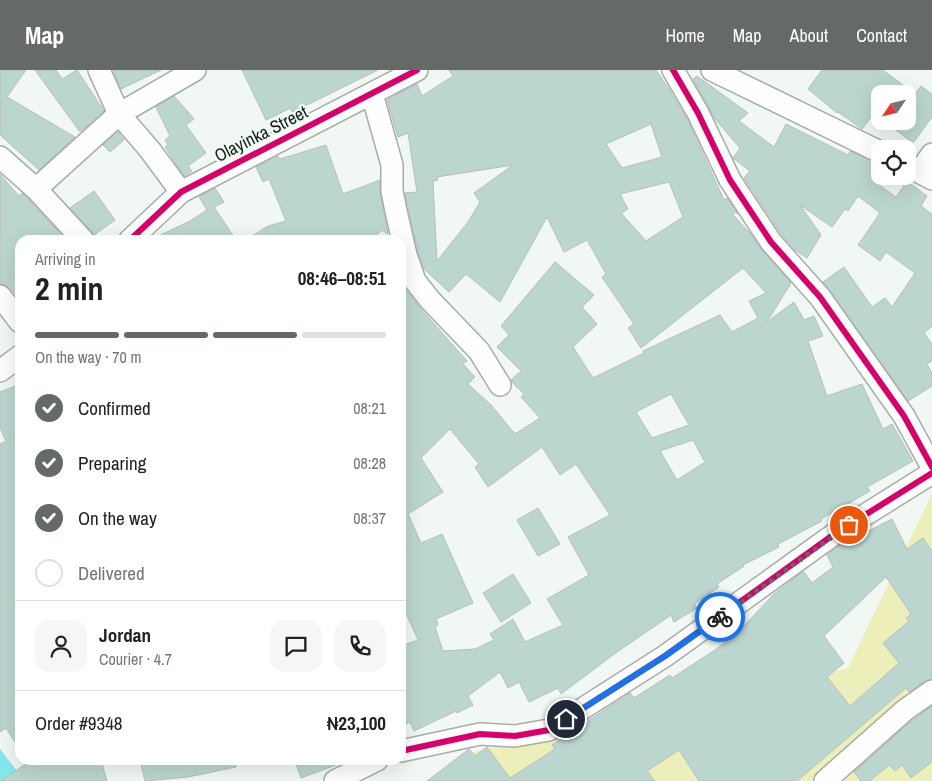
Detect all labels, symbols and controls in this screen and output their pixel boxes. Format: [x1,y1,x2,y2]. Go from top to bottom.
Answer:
text: Map [25,19,64,51]
text: Home [665,23,705,48]
text: Map [733,23,762,48]
text: About [790,23,828,48]
text: Contact [856,23,907,48]
north arrow [871,85,916,130]
map controls [871,85,916,185]
street label: Olayinka Street [210,99,312,168]
button: locate [871,140,916,185]
text: Arriving in [35,248,96,270]
text: 08:46–08:51 [298,265,386,291]
text: 2 min [35,267,104,310]
text: On the way · 70 m [35,346,141,368]
icon: check [35,394,63,422]
text: Confirmed [78,395,151,421]
text: 08:21 [353,397,386,419]
icon: check [35,449,63,477]
text: Preparing [78,450,146,476]
text: 08:28 [353,452,386,474]
icon: check [35,504,63,532]
pin [828,504,870,546]
text: On the way [78,505,157,531]
text: 08:37 [353,507,386,529]
icon: bag [835,511,863,539]
text: Delivered [78,560,145,586]
courier [695,592,745,642]
icon: bike [706,603,734,631]
button: person [35,620,87,672]
button: chat [270,620,322,672]
button: phone [334,620,386,672]
text: Jordan [99,622,151,648]
text: Courier · 4.7 [99,648,172,670]
pin [545,698,587,740]
icon: home [552,705,580,733]
text: Order #9348 [35,710,122,736]
text: ₦23,100 [327,710,386,736]

